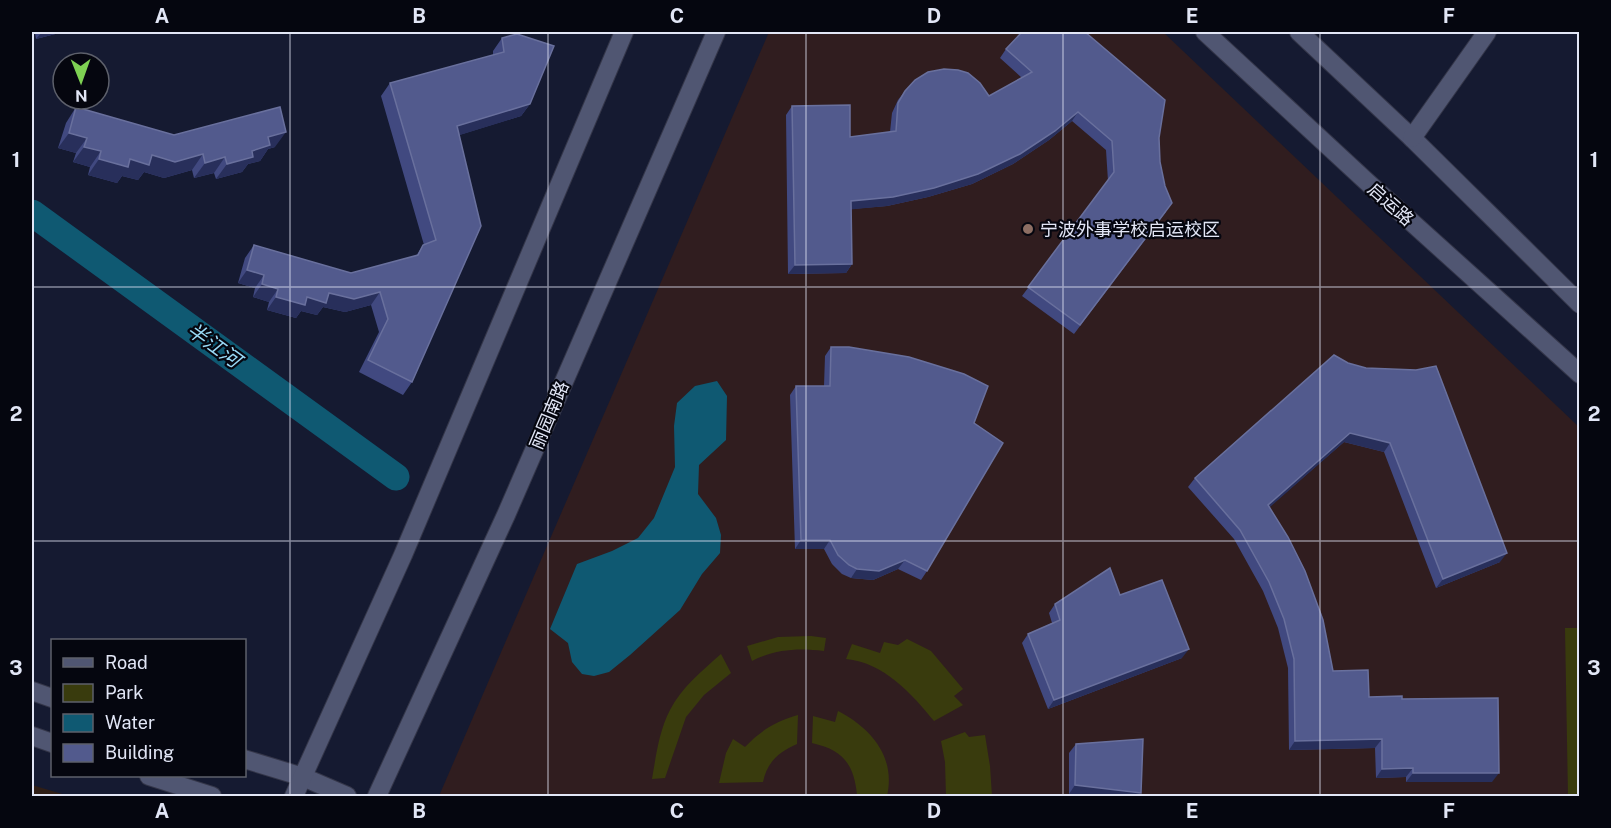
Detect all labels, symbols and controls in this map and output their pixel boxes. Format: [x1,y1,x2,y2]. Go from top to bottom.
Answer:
text: A [155,4,169,28]
text: B [412,4,426,28]
text: C [670,4,684,28]
text: D [927,4,941,28]
text: E [1186,4,1198,28]
text: F [1443,4,1455,28]
north arrow [51,51,111,111]
text: N [75,86,88,105]
text: 1 [12,148,20,172]
text: 1 [1590,148,1598,172]
street label: 启运路 [1364,178,1418,230]
place label: 宁波外事学校启运校区 [1040,219,1220,240]
marker: 宁波外事学校启运校区 [1021,222,1035,236]
water label: 半江河 [183,318,249,375]
street label: 丽园南路 [525,378,573,452]
text: 2 [10,402,22,426]
text: 2 [1588,402,1600,426]
legend [51,639,246,777]
text: Road [105,652,148,673]
text: 3 [9,656,23,680]
text: 3 [1587,656,1601,680]
text: Park [105,682,143,703]
text: Water [105,712,155,733]
text: Building [105,742,174,763]
text: A [155,799,169,823]
text: B [412,799,426,823]
text: C [670,799,684,823]
text: D [927,799,941,823]
text: E [1186,799,1198,823]
text: F [1443,799,1455,823]

